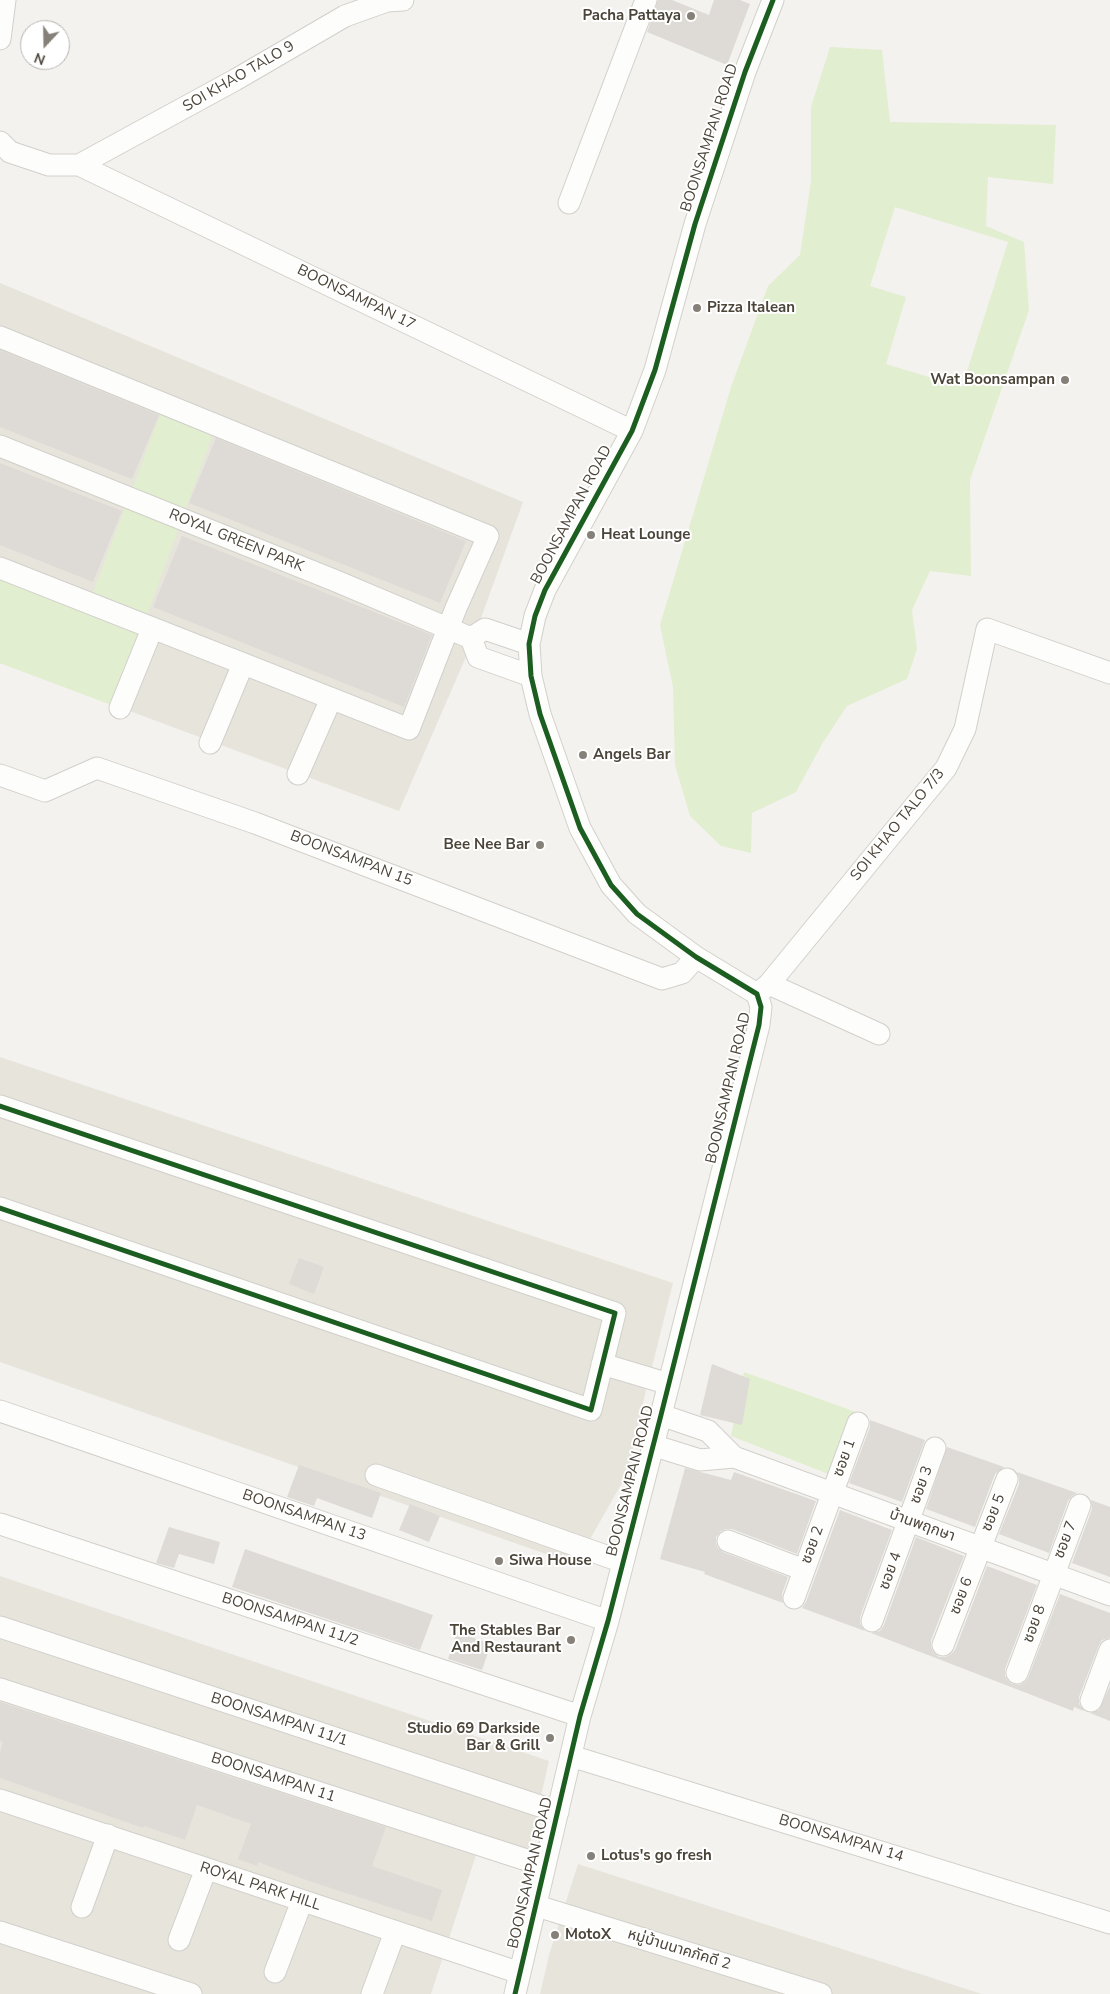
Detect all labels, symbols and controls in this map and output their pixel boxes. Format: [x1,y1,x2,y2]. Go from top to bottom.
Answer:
place label: Pacha Pattaya [582,7,681,25]
marker: Pacha Pattaya [685,10,697,22]
north arrow [20,20,70,70]
street label: SOI KHAO TALO 9 [180,38,298,116]
text: N [32,48,48,69]
street label: BOONSAMPAN ROAD [678,62,742,214]
street label: BOONSAMPAN 17 [294,262,418,334]
place label: Pizza Italean [707,299,795,317]
marker: Pizza Italean [691,302,703,314]
place label: Wat Boonsampan [930,371,1055,389]
marker: Wat Boonsampan [1059,374,1071,386]
street label: BOONSAMPAN ROAD [528,442,616,588]
street label: ROYAL GREEN PARK [166,506,306,576]
place label: Heat Lounge [601,526,690,544]
marker: Heat Lounge [585,529,597,541]
place label: Angels Bar [593,746,671,764]
marker: Angels Bar [577,749,589,761]
street label: SOI KHAO TALO 7/3 [847,765,949,885]
street label: BOONSAMPAN 15 [287,827,415,891]
place label: Bee Nee Bar [443,836,530,854]
marker: Bee Nee Bar [534,839,546,851]
street label: BOONSAMPAN ROAD [703,1011,755,1165]
street label: BOONSAMPAN ROAD [604,1404,658,1558]
street label: ซอย 1 [830,1437,860,1479]
street label: ซอย 3 [907,1464,937,1506]
street label: BOONSAMPAN 13 [240,1486,368,1546]
street label: ซอย 5 [978,1492,1010,1534]
street label: บ้านพฤกษา [887,1506,957,1546]
street label: ซอย 7 [1051,1519,1081,1561]
street label: ซอย 2 [798,1524,828,1566]
street label: ซอย 4 [876,1550,906,1592]
place label: Siwa House [509,1552,592,1570]
marker: Siwa House [493,1555,505,1567]
street label: ซอย 6 [947,1575,977,1617]
street label: BOONSAMPAN 11/2 [219,1589,361,1651]
street label: ซอย 8 [1020,1603,1050,1645]
place label: The Stables Bar And Restaurant [450,1622,561,1657]
marker: The Stables Bar And Restaurant [565,1634,577,1646]
street label: BOONSAMPAN 11/1 [208,1689,350,1751]
place label: Studio 69 Darkside Bar & Grill [407,1720,540,1755]
marker: Studio 69 Darkside Bar & Grill [544,1732,556,1744]
street label: BOONSAMPAN 11 [209,1749,337,1807]
street label: BOONSAMPAN ROAD [505,1796,557,1950]
street label: BOONSAMPAN 14 [776,1811,906,1867]
place label: Lotus's go fresh [601,1847,712,1865]
marker: Lotus's go fresh [585,1850,597,1862]
street label: ROYAL PARK HILL [197,1859,323,1915]
place label: MotoX [565,1926,611,1944]
street label: หมู่บ้านนาคภัคดี 2 [625,1926,733,1974]
marker: MotoX [549,1929,561,1941]

